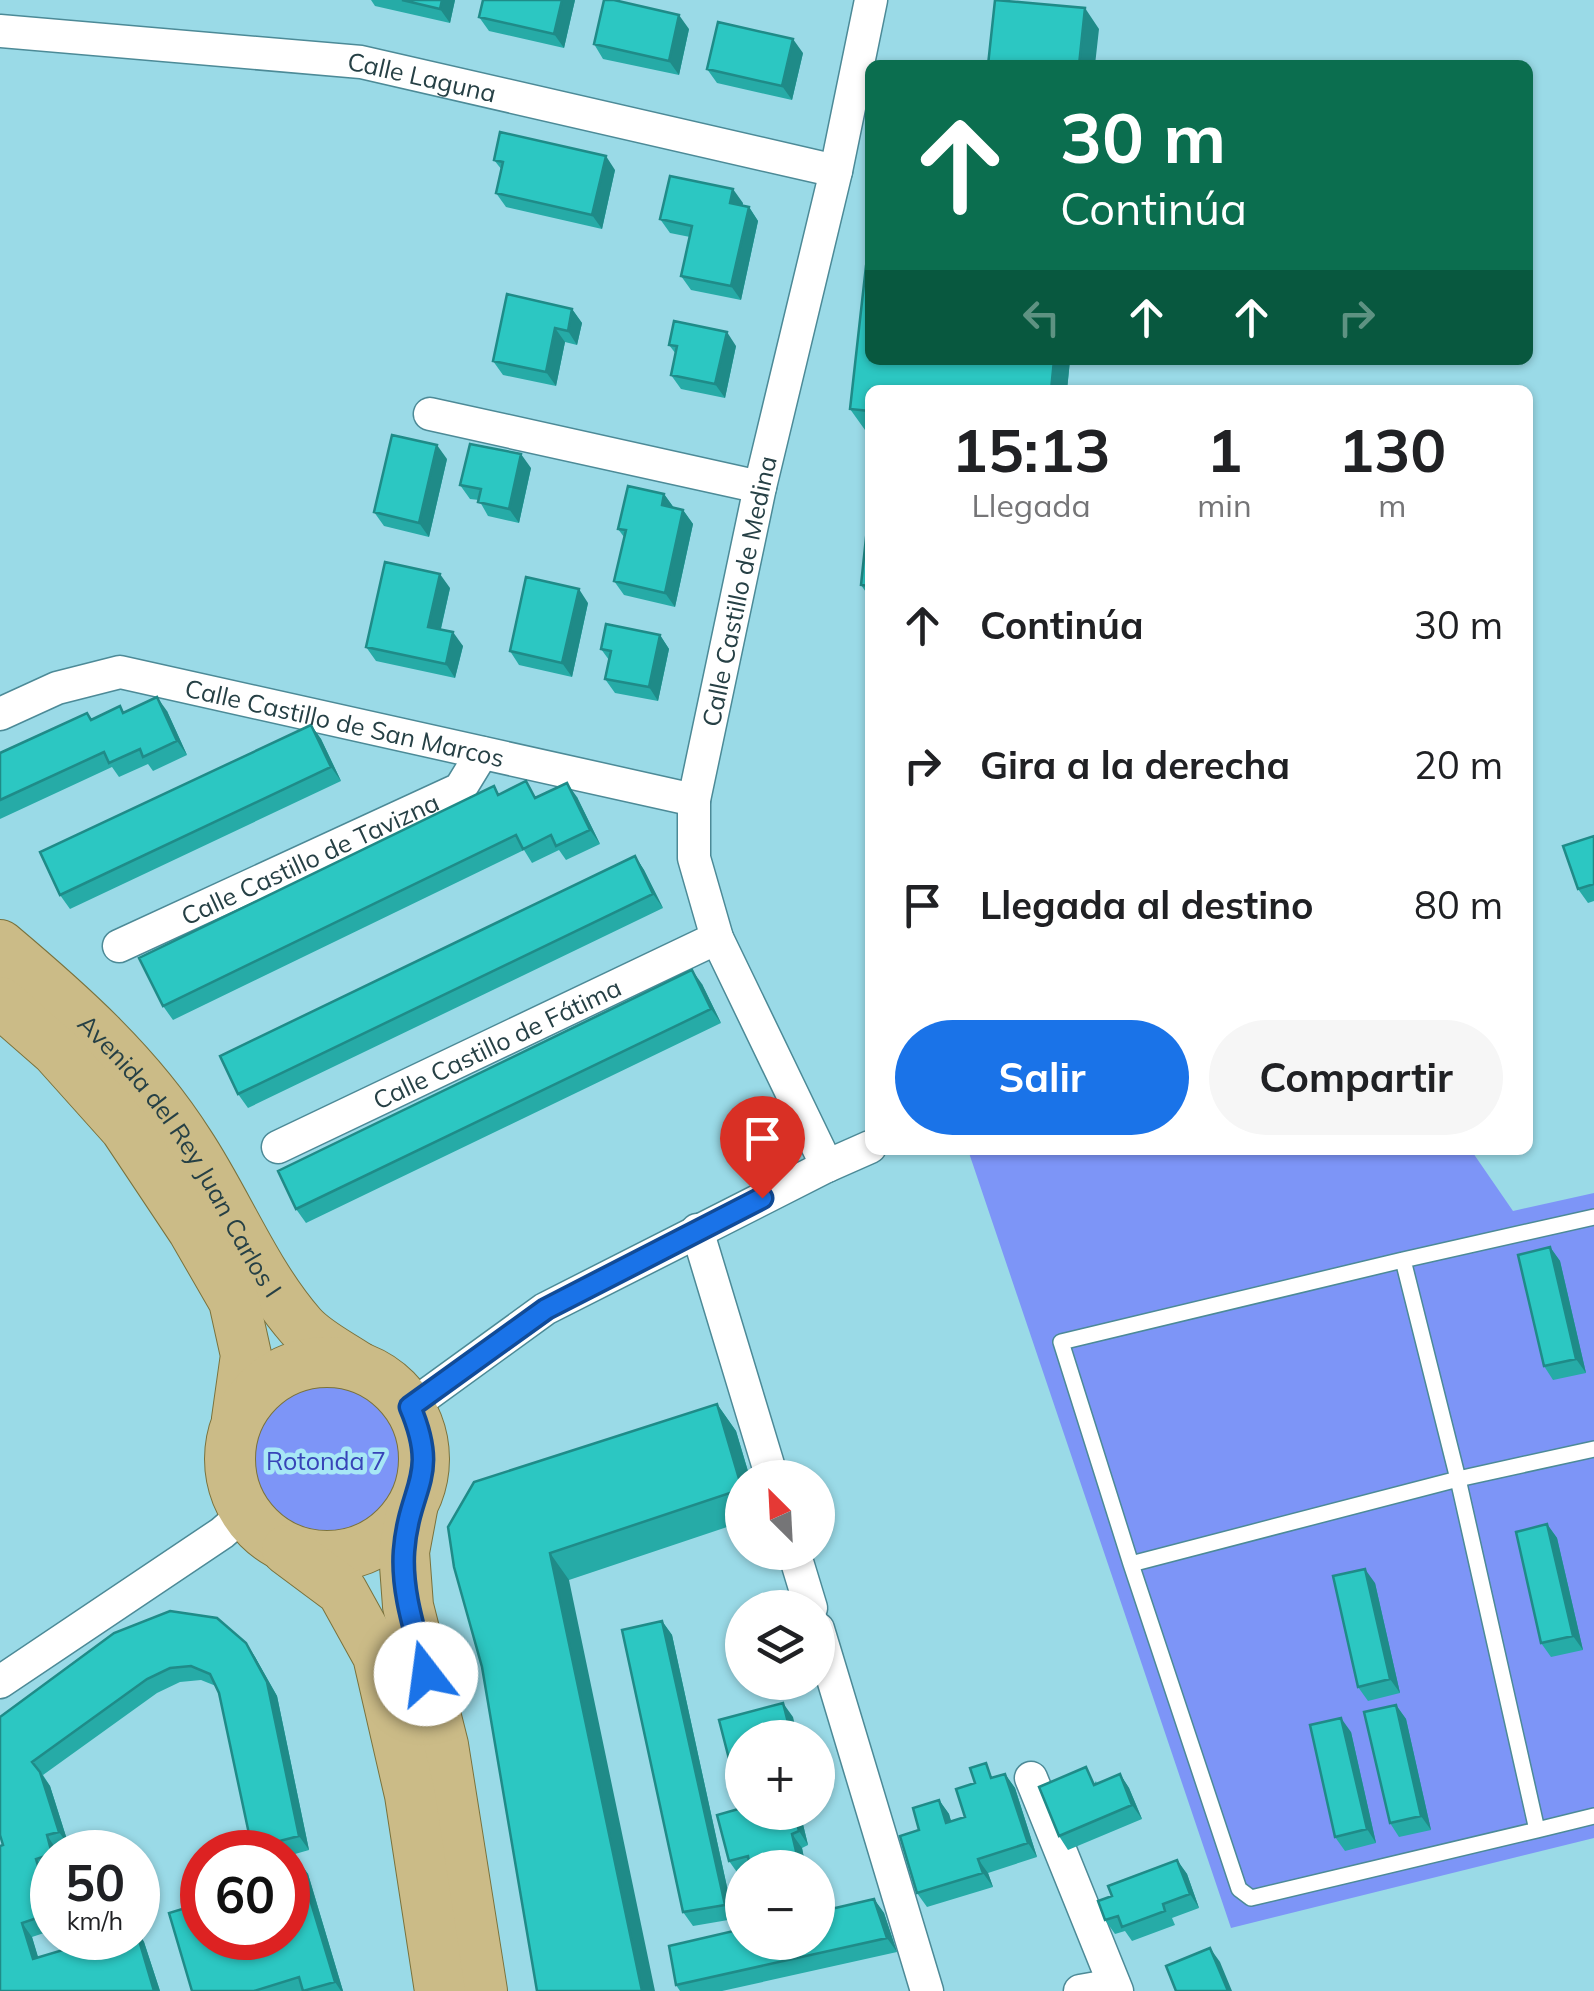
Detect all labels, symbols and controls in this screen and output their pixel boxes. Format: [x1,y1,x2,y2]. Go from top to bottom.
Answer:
street label: Calle Laguna [347,45,499,108]
text: 30 m [1060,93,1226,181]
icon: ahead [895,100,1025,230]
text: Continúa [1060,180,1247,236]
icon: left [1014,290,1069,345]
icon: ahead [1119,290,1174,345]
icon: ahead [1224,290,1279,345]
icon: right [1329,290,1384,345]
text: 15:13 [952,412,1111,487]
text: 1 [1206,412,1242,487]
text: 130 [1338,412,1446,487]
street label: Calle Castillo de Medina [694,452,782,729]
text: Llegada [971,485,1091,525]
text: min [1197,485,1252,525]
text: m [1378,485,1406,525]
icon: ahead [895,598,950,653]
text: Continúa [980,601,1144,649]
text: 30 m [1414,601,1503,649]
street label: Calle Castillo de San Marcos [182,671,507,773]
icon: right [895,738,950,793]
text: Gira a la derecha [980,741,1290,789]
text: 20 m [1414,741,1503,789]
street label: Calle Castillo de Tavizna [176,785,444,931]
icon: arrive [895,878,950,933]
text: Llegada al destino [980,881,1314,929]
text: 80 m [1414,881,1503,929]
street label: Calle Castillo de Fátima [367,971,626,1115]
street label: Avenida del Rey Juan Carlos I [72,1007,289,1303]
button: Salir [895,1020,1189,1135]
button: Compartir [1209,1020,1503,1135]
pin [720,1096,805,1199]
icon: arrive [735,1111,790,1166]
park label: Rotonda 7 [266,1445,386,1476]
north arrow [725,1460,835,1570]
map controls [725,1460,835,1960]
button: layers [725,1590,835,1700]
position arrow [374,1622,478,1726]
button: + [725,1720,835,1830]
speed limit sign: 60 [180,1830,310,1960]
button: − [725,1850,835,1960]
text: 50 [65,1851,125,1914]
text: km/h [67,1905,123,1936]

